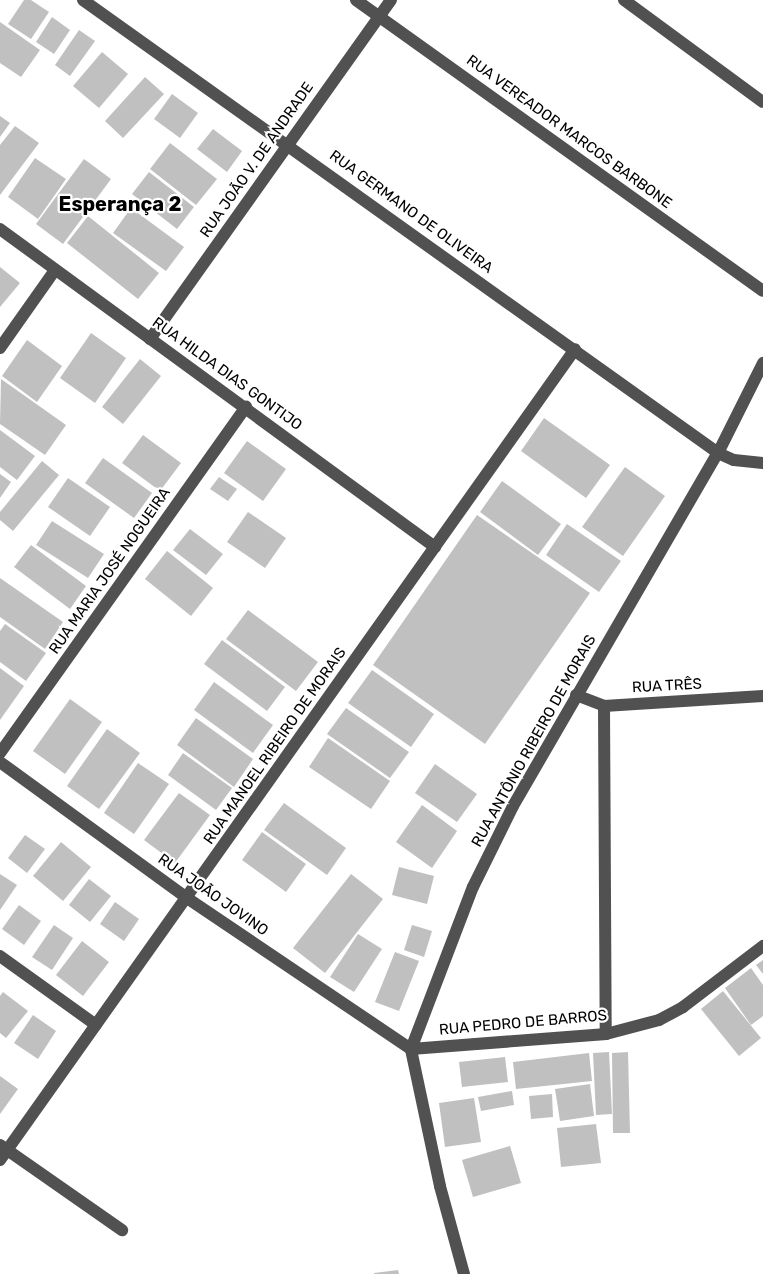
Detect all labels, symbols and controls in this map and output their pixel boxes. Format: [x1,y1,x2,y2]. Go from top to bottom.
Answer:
street label: RUA VEREADOR MARCOS BARBONE [463,51,675,213]
street label: RUA JOÃO V. DE ANDRADE [196,78,318,242]
street label: RUA GERMANO DE OLIVEIRA [326,147,496,277]
district label: Esperança 2 [59,192,181,216]
street label: RUA HILDA DIAS GONTIJO [148,313,306,435]
street label: RUA MARIA JOSÉ NOGUEIRA [45,484,175,658]
street label: RUA ANTÔNIO RIBEIRO DE MORAIS [468,631,600,851]
street label: RUA MANOEL RIBEIRO DE MORAIS [200,644,350,848]
street label: RUA TRÊS [631,675,703,697]
street label: RUA JOÃO JOVINO [154,850,272,940]
street label: RUA PEDRO DE BARROS [438,1007,608,1039]

